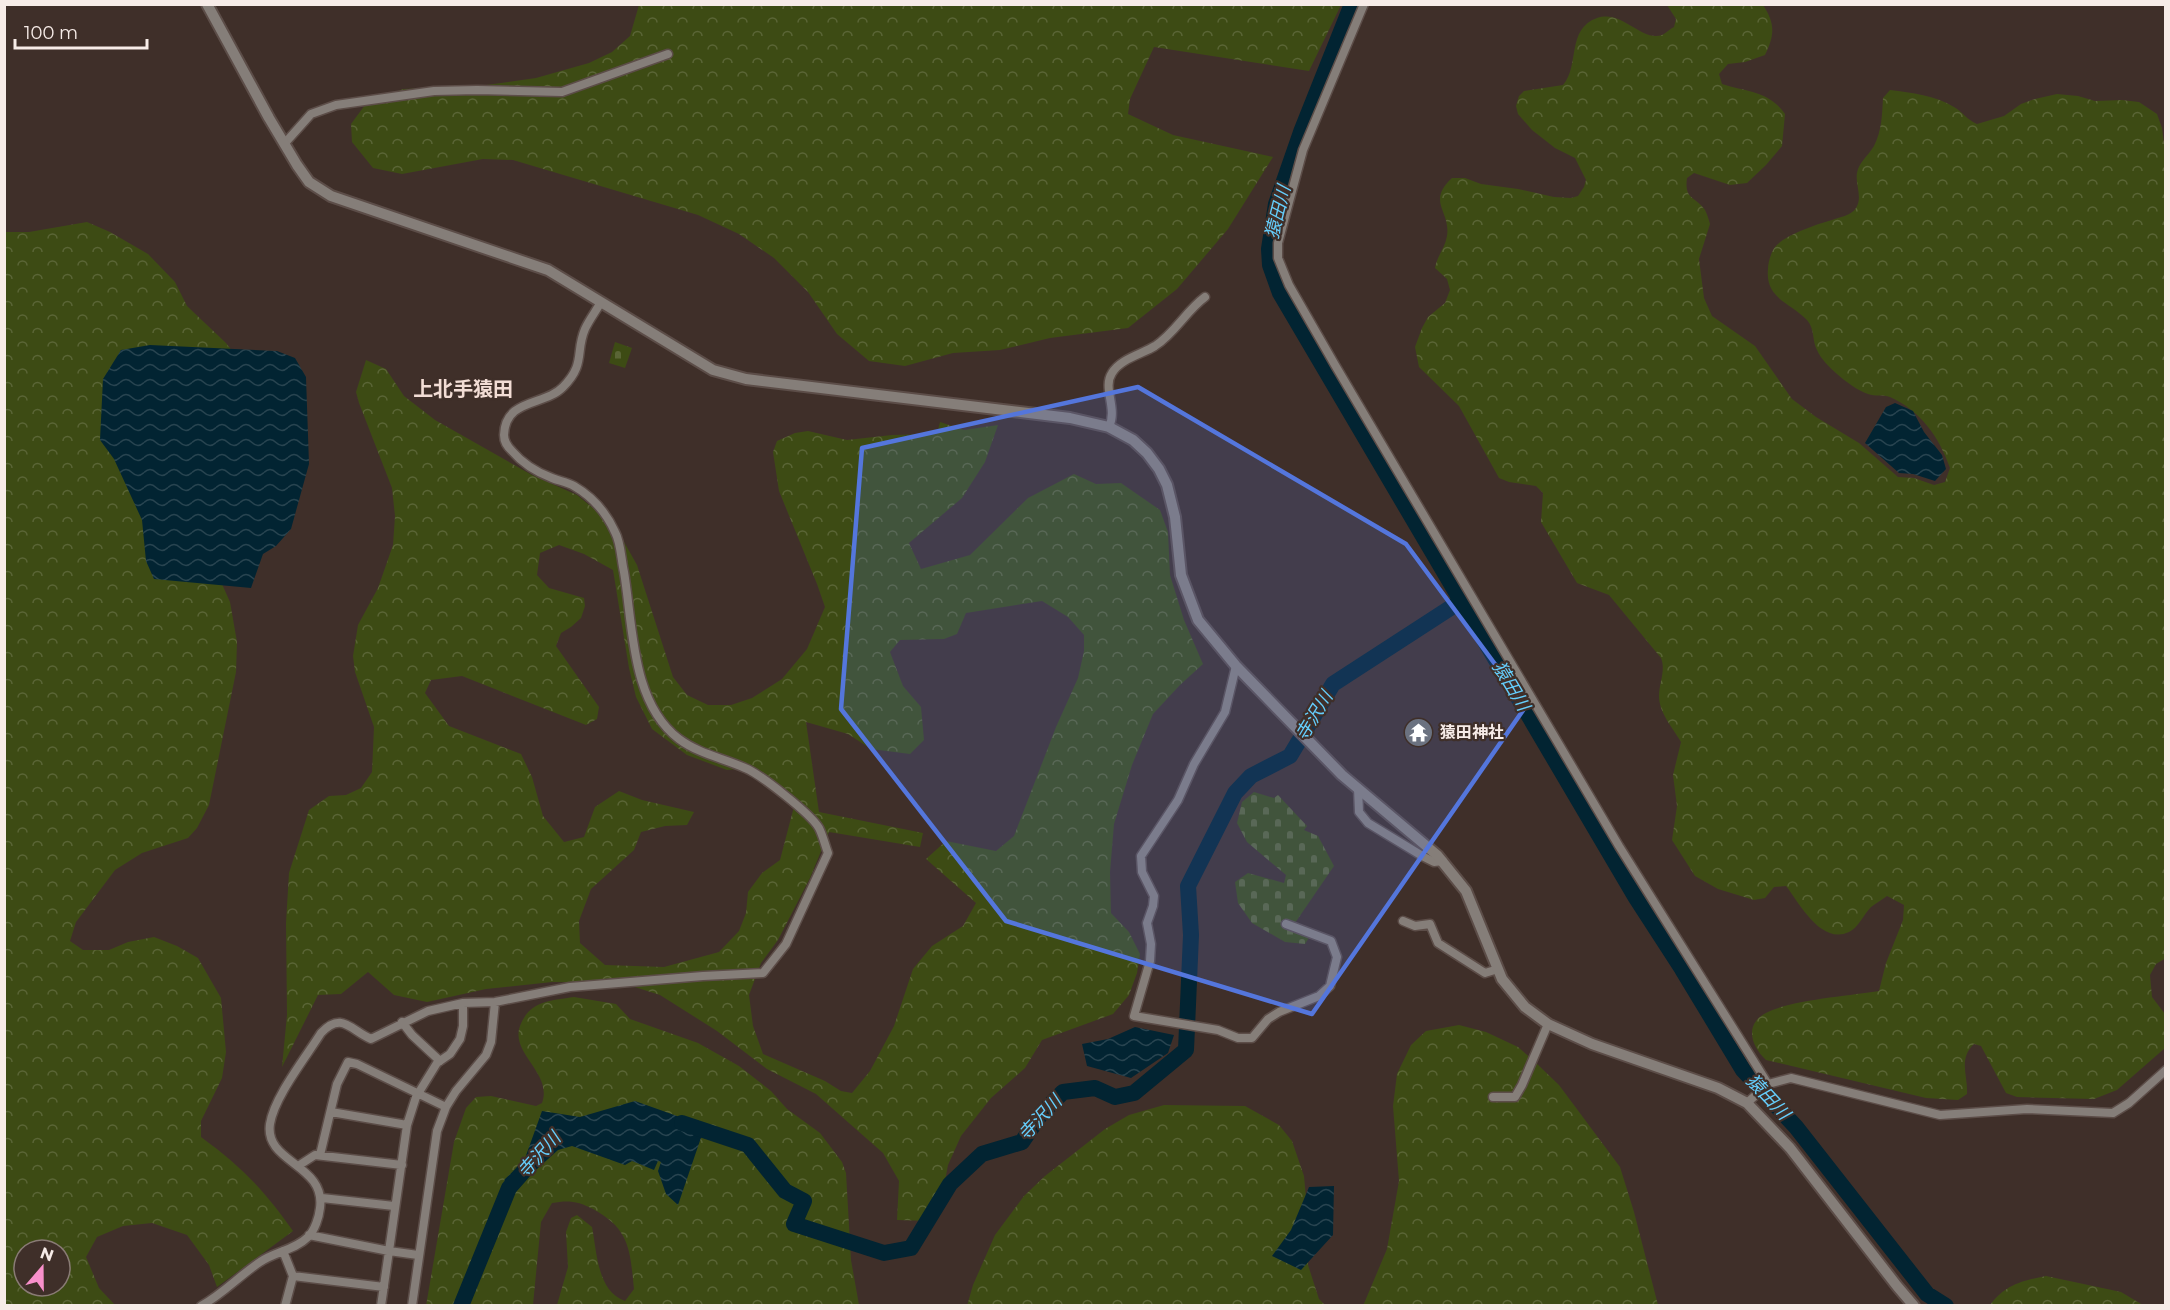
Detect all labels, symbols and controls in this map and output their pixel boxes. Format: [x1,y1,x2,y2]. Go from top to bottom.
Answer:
scale bar [15,12,147,50]
text: 100 m [24,22,78,44]
water label: 猿田川 [1261,181,1296,241]
district label: 上北手猿田 [413,377,513,401]
water label: 猿田川 [1488,657,1535,717]
water label: 寺沢川 [1291,685,1338,745]
temple icon: 猿田神社 [1403,716,1435,748]
place label: 猿田神社 [1440,723,1504,742]
water label: 猿田川 [1742,1070,1796,1126]
water label: 寺沢川 [1014,1089,1068,1145]
water label: 寺沢川 [513,1126,567,1182]
north arrow [12,1238,72,1298]
text: N [38,1243,56,1266]

